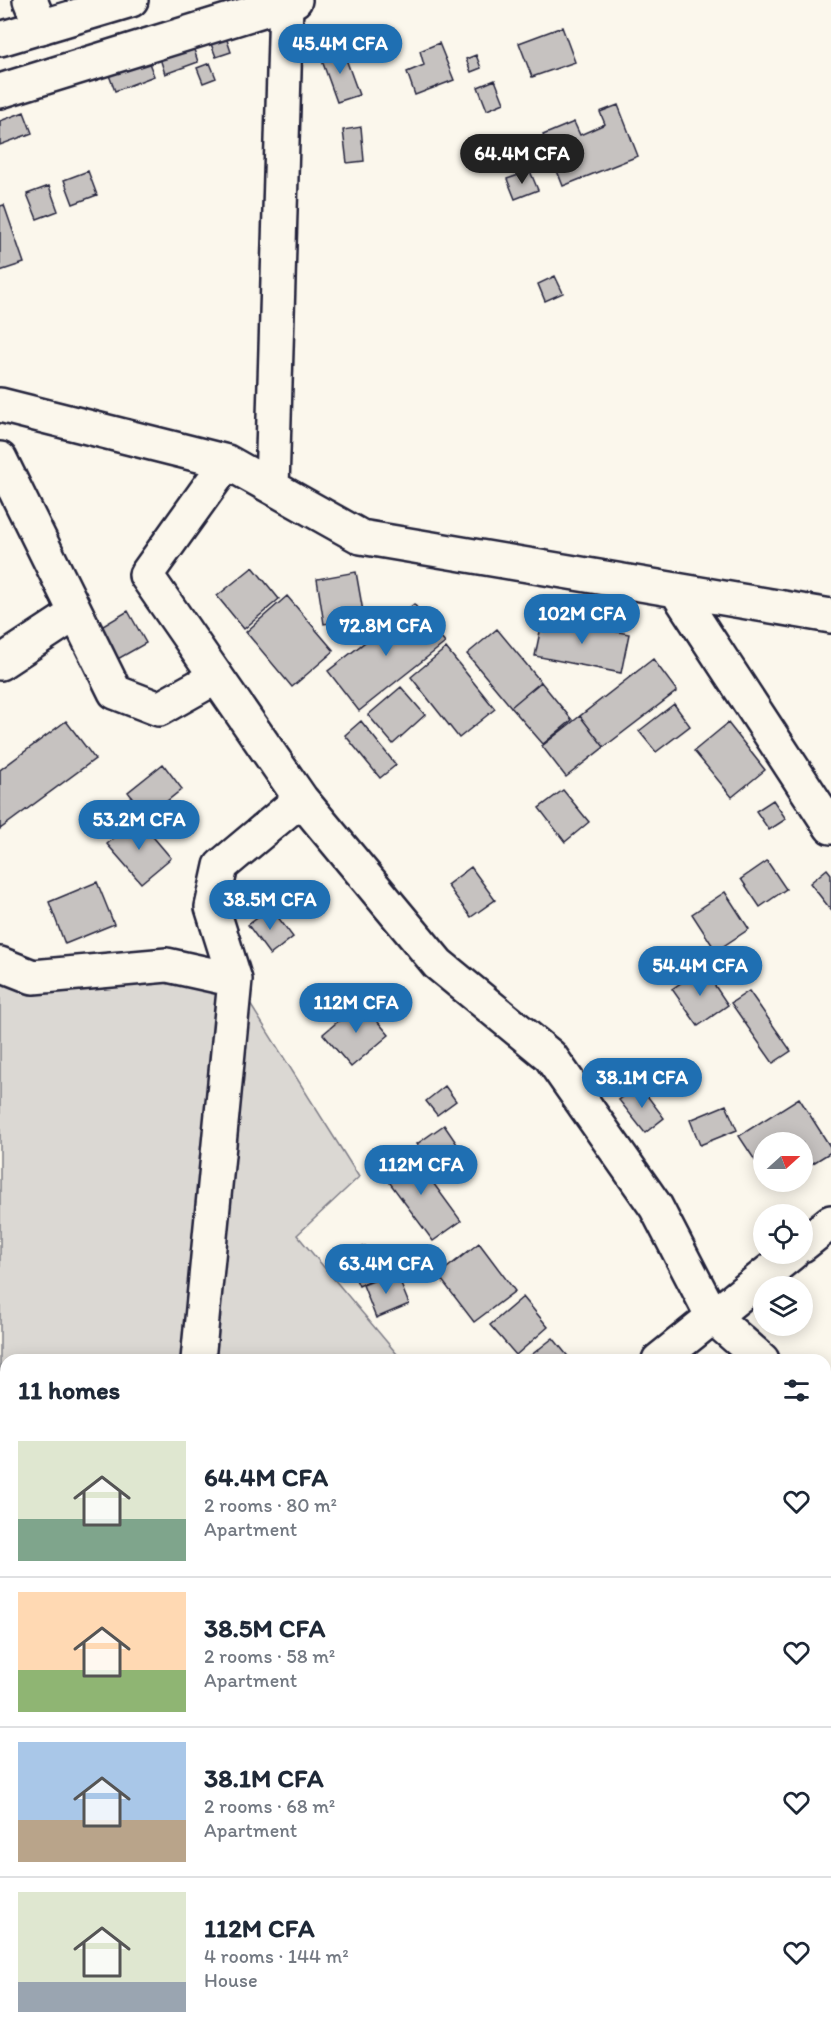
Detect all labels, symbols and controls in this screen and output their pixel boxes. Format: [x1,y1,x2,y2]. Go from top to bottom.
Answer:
pin: 45.4M CFA [271,24,409,75]
text: 45.4M CFA [292,31,388,55]
pin: 64.4M CFA [453,134,591,185]
text: 64.4M CFA [474,141,570,165]
pin: 102M CFA [520,594,644,645]
text: 102M CFA [538,601,626,625]
pin: 72.8M CFA [317,606,455,657]
text: 72.8M CFA [340,613,432,637]
pin: 53.2M CFA [70,800,208,851]
text: 53.2M CFA [93,807,185,831]
pin: 38.5M CFA [201,880,339,931]
text: 38.5M CFA [223,887,317,911]
pin: 54.4M CFA [631,946,769,997]
text: 54.4M CFA [652,953,748,977]
pin: 112M CFA [294,983,418,1034]
text: 112M CFA [313,990,399,1014]
pin: 38.1M CFA [573,1058,711,1109]
text: 38.1M CFA [596,1065,688,1089]
north arrow [753,1132,813,1192]
map controls [753,1132,813,1336]
pin: 112M CFA [359,1145,483,1196]
text: 112M CFA [378,1152,464,1176]
button: locate [753,1204,813,1264]
pin: 63.4M CFA [317,1244,455,1295]
text: 63.4M CFA [339,1251,433,1275]
button: layers [753,1276,813,1336]
text: 11 homes [18,1374,120,1406]
icon: filters [780,1374,813,1407]
text: 64.4M CFA [204,1461,328,1493]
icon: home [66,1465,138,1537]
icon: heart [780,1485,813,1518]
text: 2 rooms · 80 m² [204,1493,337,1517]
text: Apartment [204,1517,297,1541]
text: 38.5M CFA [204,1612,325,1644]
icon: home [66,1616,138,1688]
icon: heart [780,1636,813,1669]
text: 2 rooms · 58 m² [204,1644,335,1668]
text: Apartment [204,1668,297,1692]
text: 38.1M CFA [204,1762,324,1794]
icon: home [66,1766,138,1838]
icon: heart [780,1786,813,1819]
text: 2 rooms · 68 m² [204,1794,335,1818]
text: Apartment [204,1818,297,1842]
text: 112M CFA [204,1912,315,1944]
icon: home [66,1916,138,1988]
icon: heart [780,1936,813,1969]
text: 4 rooms · 144 m² [204,1944,349,1968]
text: House [204,1968,258,1992]

